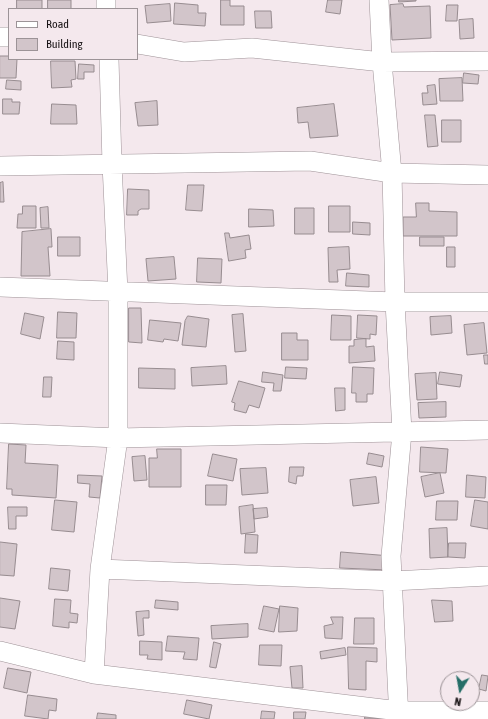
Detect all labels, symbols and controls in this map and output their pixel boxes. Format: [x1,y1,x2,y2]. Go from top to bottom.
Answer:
legend [8,8,138,60]
text: Road [46,17,69,31]
text: Building [46,37,83,51]
north arrow [440,671,480,711]
text: N [454,695,462,708]

